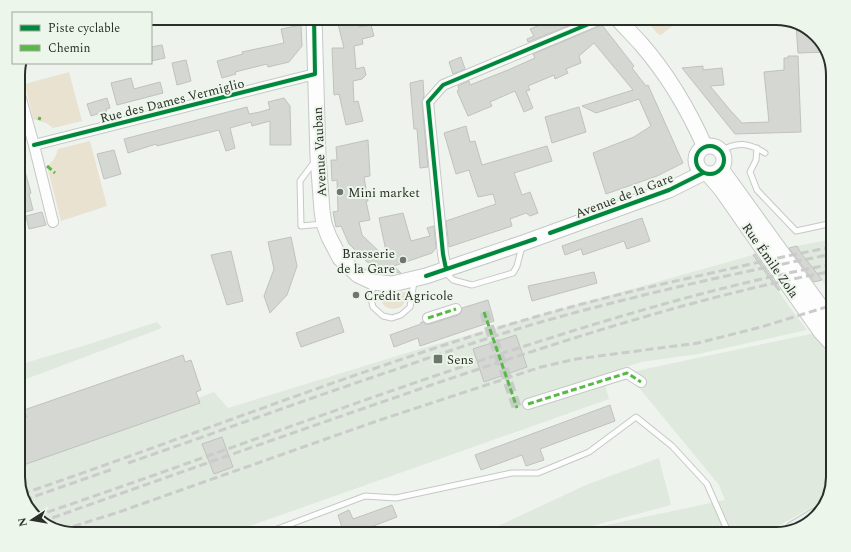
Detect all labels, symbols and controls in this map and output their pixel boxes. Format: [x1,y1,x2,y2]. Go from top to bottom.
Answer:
legend [12,12,152,64]
text: Piste cyclable [48,19,120,38]
text: Chemin [48,39,91,58]
street label: Rue des Dames Vermiglio [98,73,247,129]
street label: Avenue Vauban [308,106,332,197]
street label: Avenue de la Gare [572,168,677,224]
place label: Mini market [348,183,420,203]
marker: Mini market [335,187,345,197]
street label: Rue Émile Zola [737,219,804,303]
place label: Brasserie de la Gare [337,244,395,279]
marker: Brasserie de la Gare [398,255,408,265]
place label: Crédit Agricole [364,286,453,306]
marker: Crédit Agricole [351,290,361,300]
place label: Sens [447,350,474,370]
marker: Sens [432,353,444,365]
north arrow [12,500,52,540]
text: N [13,516,32,528]

